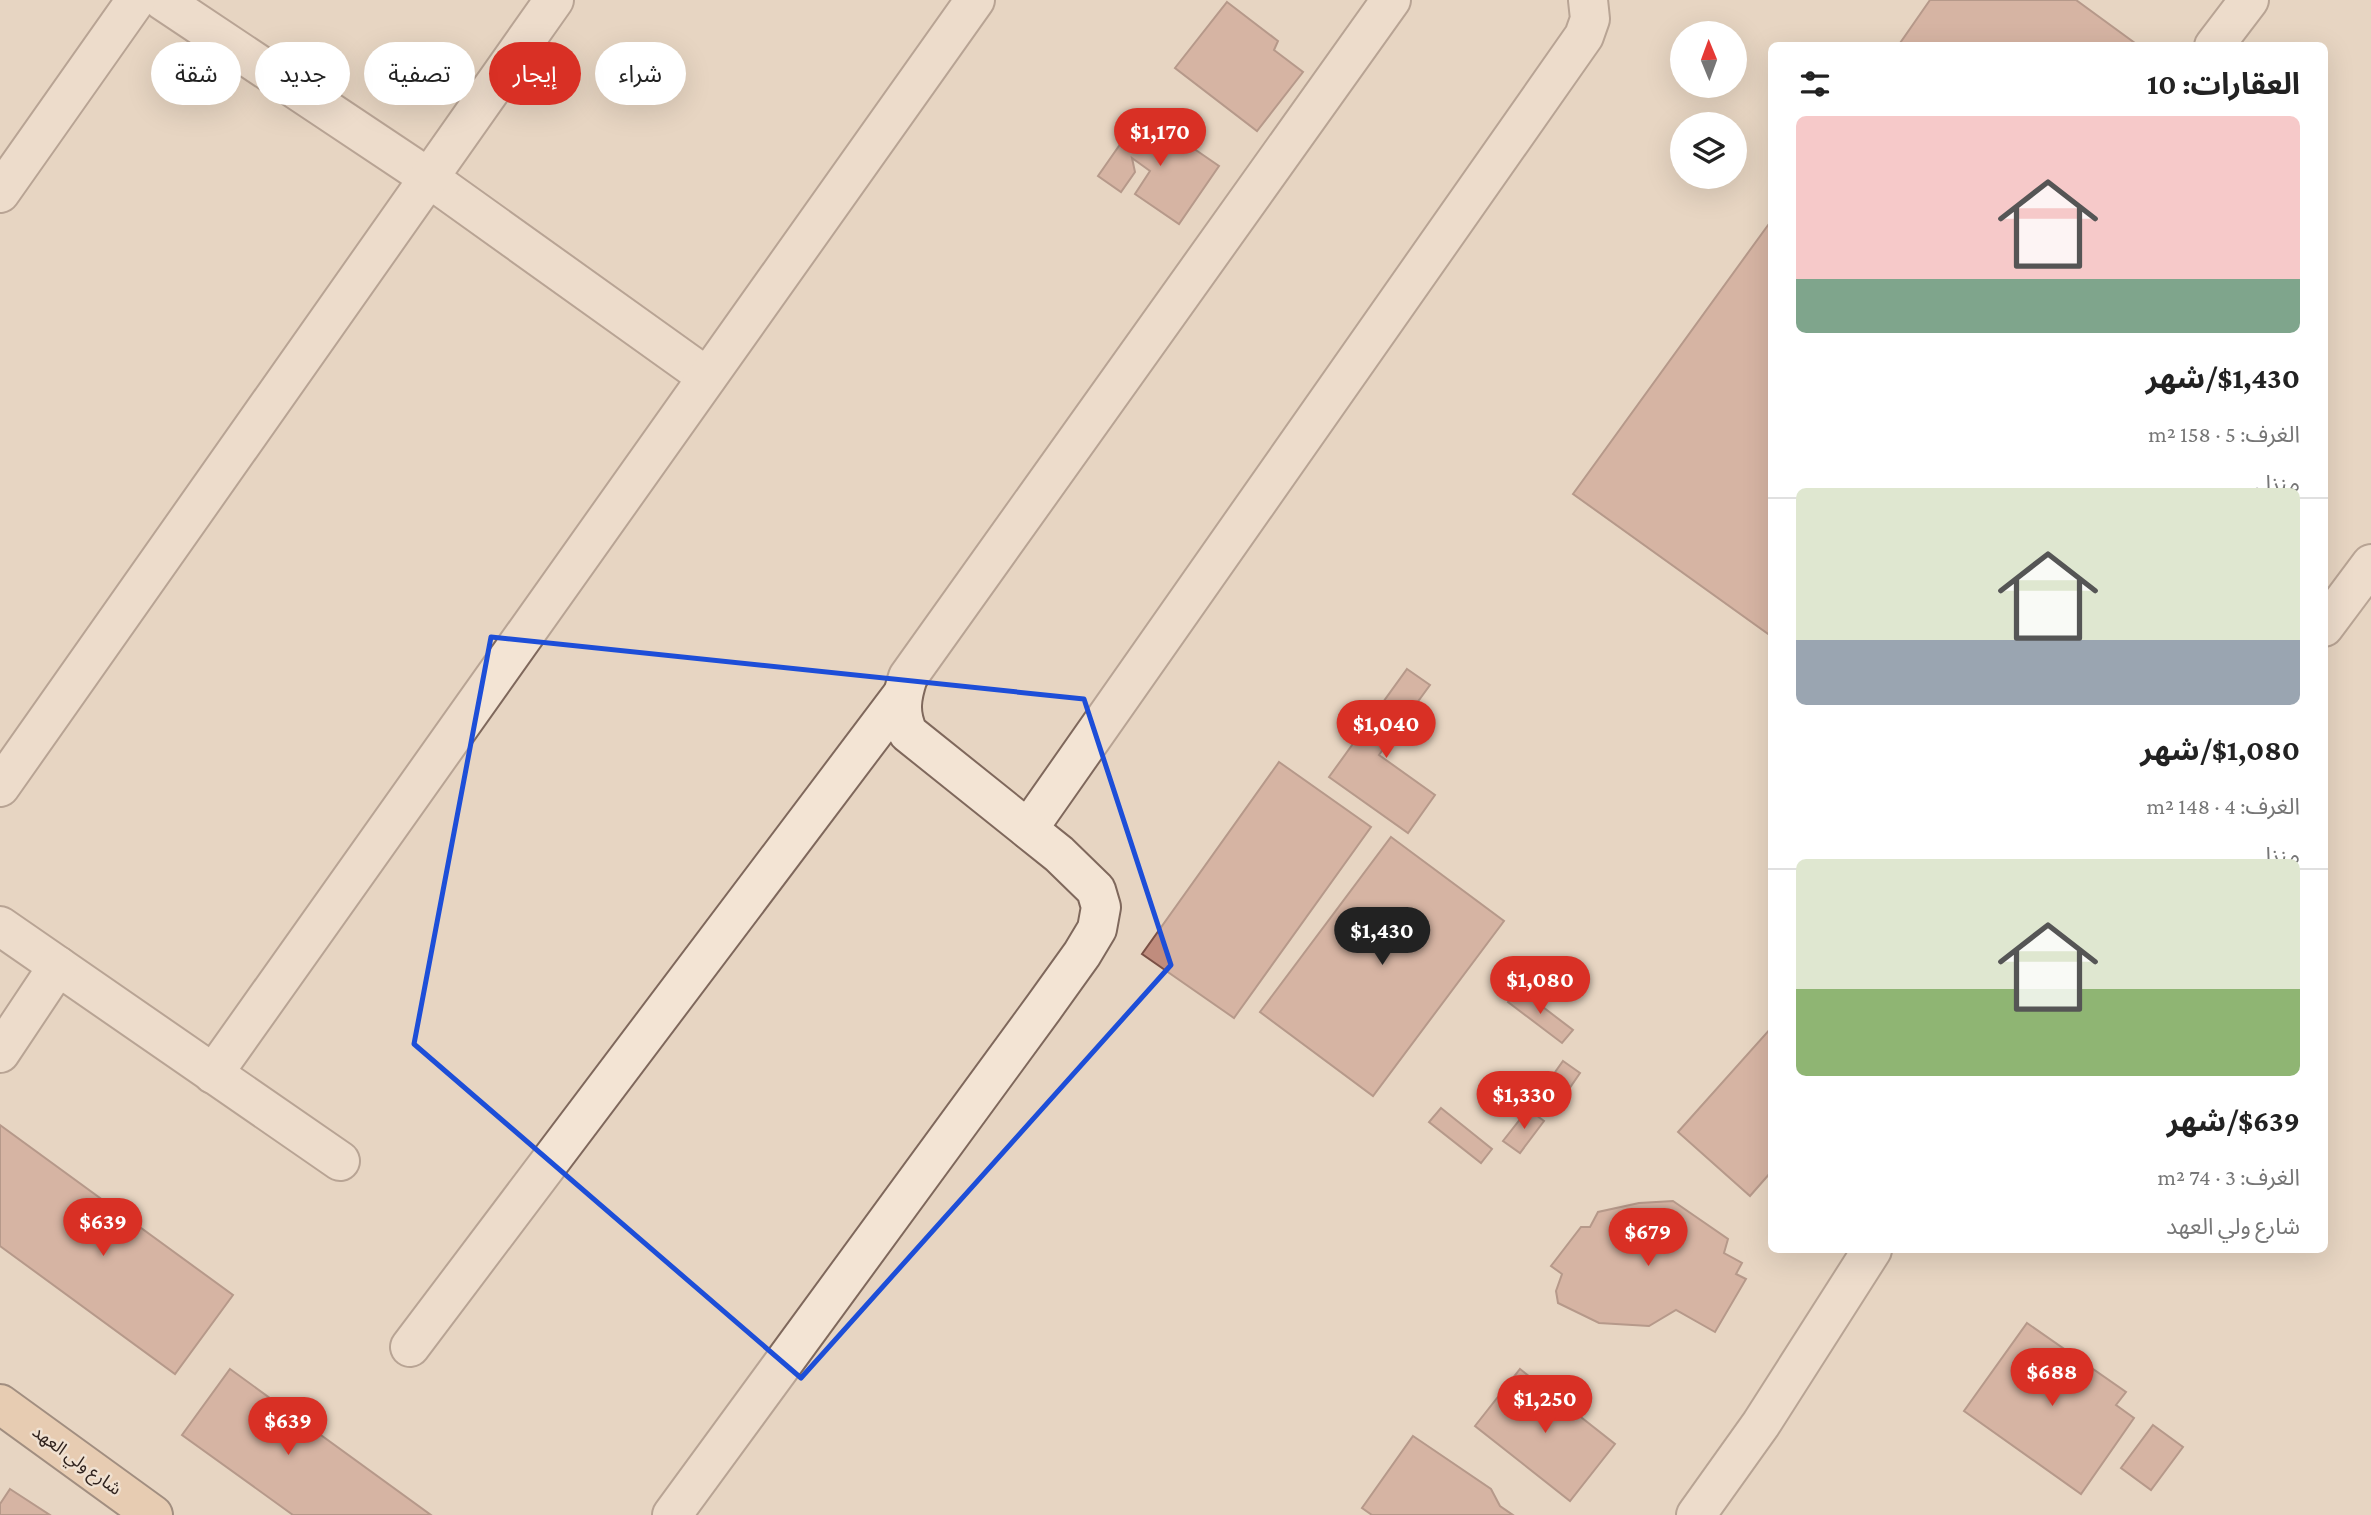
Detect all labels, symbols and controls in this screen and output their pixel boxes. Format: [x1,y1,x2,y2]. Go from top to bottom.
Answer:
north arrow [1670,21,1746,98]
map controls [1670,21,1747,189]
chip: شقة [151,42,241,105]
chip: جديد [255,42,350,105]
chip: تصفية [364,42,475,105]
chip: إيجار [489,42,581,105]
chip: شراء [595,42,686,105]
icon: filters [1796,65,1834,103]
text: العقارات: 10 [2147,67,2300,100]
pin: $1,170 [1103,108,1217,168]
button: layers [1670,112,1747,189]
text: $1,170 [1130,118,1190,144]
icon: home [1985,161,2111,287]
text: $1,430/شهر [2146,361,2300,394]
text: الغرف: 5 · 158 m² [2148,421,2300,447]
text: منزل [2255,470,2300,496]
icon: home [1985,533,2111,659]
pin: $1,040 [1329,700,1443,760]
text: $1,040 [1353,710,1419,736]
text: $1,080/شهر [2140,733,2300,766]
text: الغرف: 4 · 148 m² [2146,793,2300,819]
text: منزل [2255,842,2300,868]
icon: home [1985,904,2111,1030]
pin: $1,430 [1325,908,1439,967]
text: $1,430 [1350,917,1414,943]
pin: $1,080 [1483,956,1597,1016]
text: $1,080 [1506,966,1574,992]
pin: $1,330 [1467,1072,1581,1131]
text: $1,330 [1493,1081,1555,1107]
text: $639/شهر [2167,1104,2300,1137]
text: الغرف: 3 · 74 m² [2157,1164,2300,1190]
pin: $639 [62,1198,144,1258]
text: $639 [79,1208,127,1234]
pin: $679 [1607,1208,1689,1268]
text: شارع ولي العهد [2166,1213,2300,1239]
text: $679 [1625,1218,1671,1244]
pin: $688 [2011,1348,2093,1408]
text: $688 [2027,1358,2077,1384]
pin: $1,250 [1488,1376,1602,1435]
text: $1,250 [1513,1385,1577,1411]
pin: $639 [247,1398,329,1457]
text: $639 [264,1407,312,1433]
street label: شارع ولي العهد [26,1421,125,1502]

